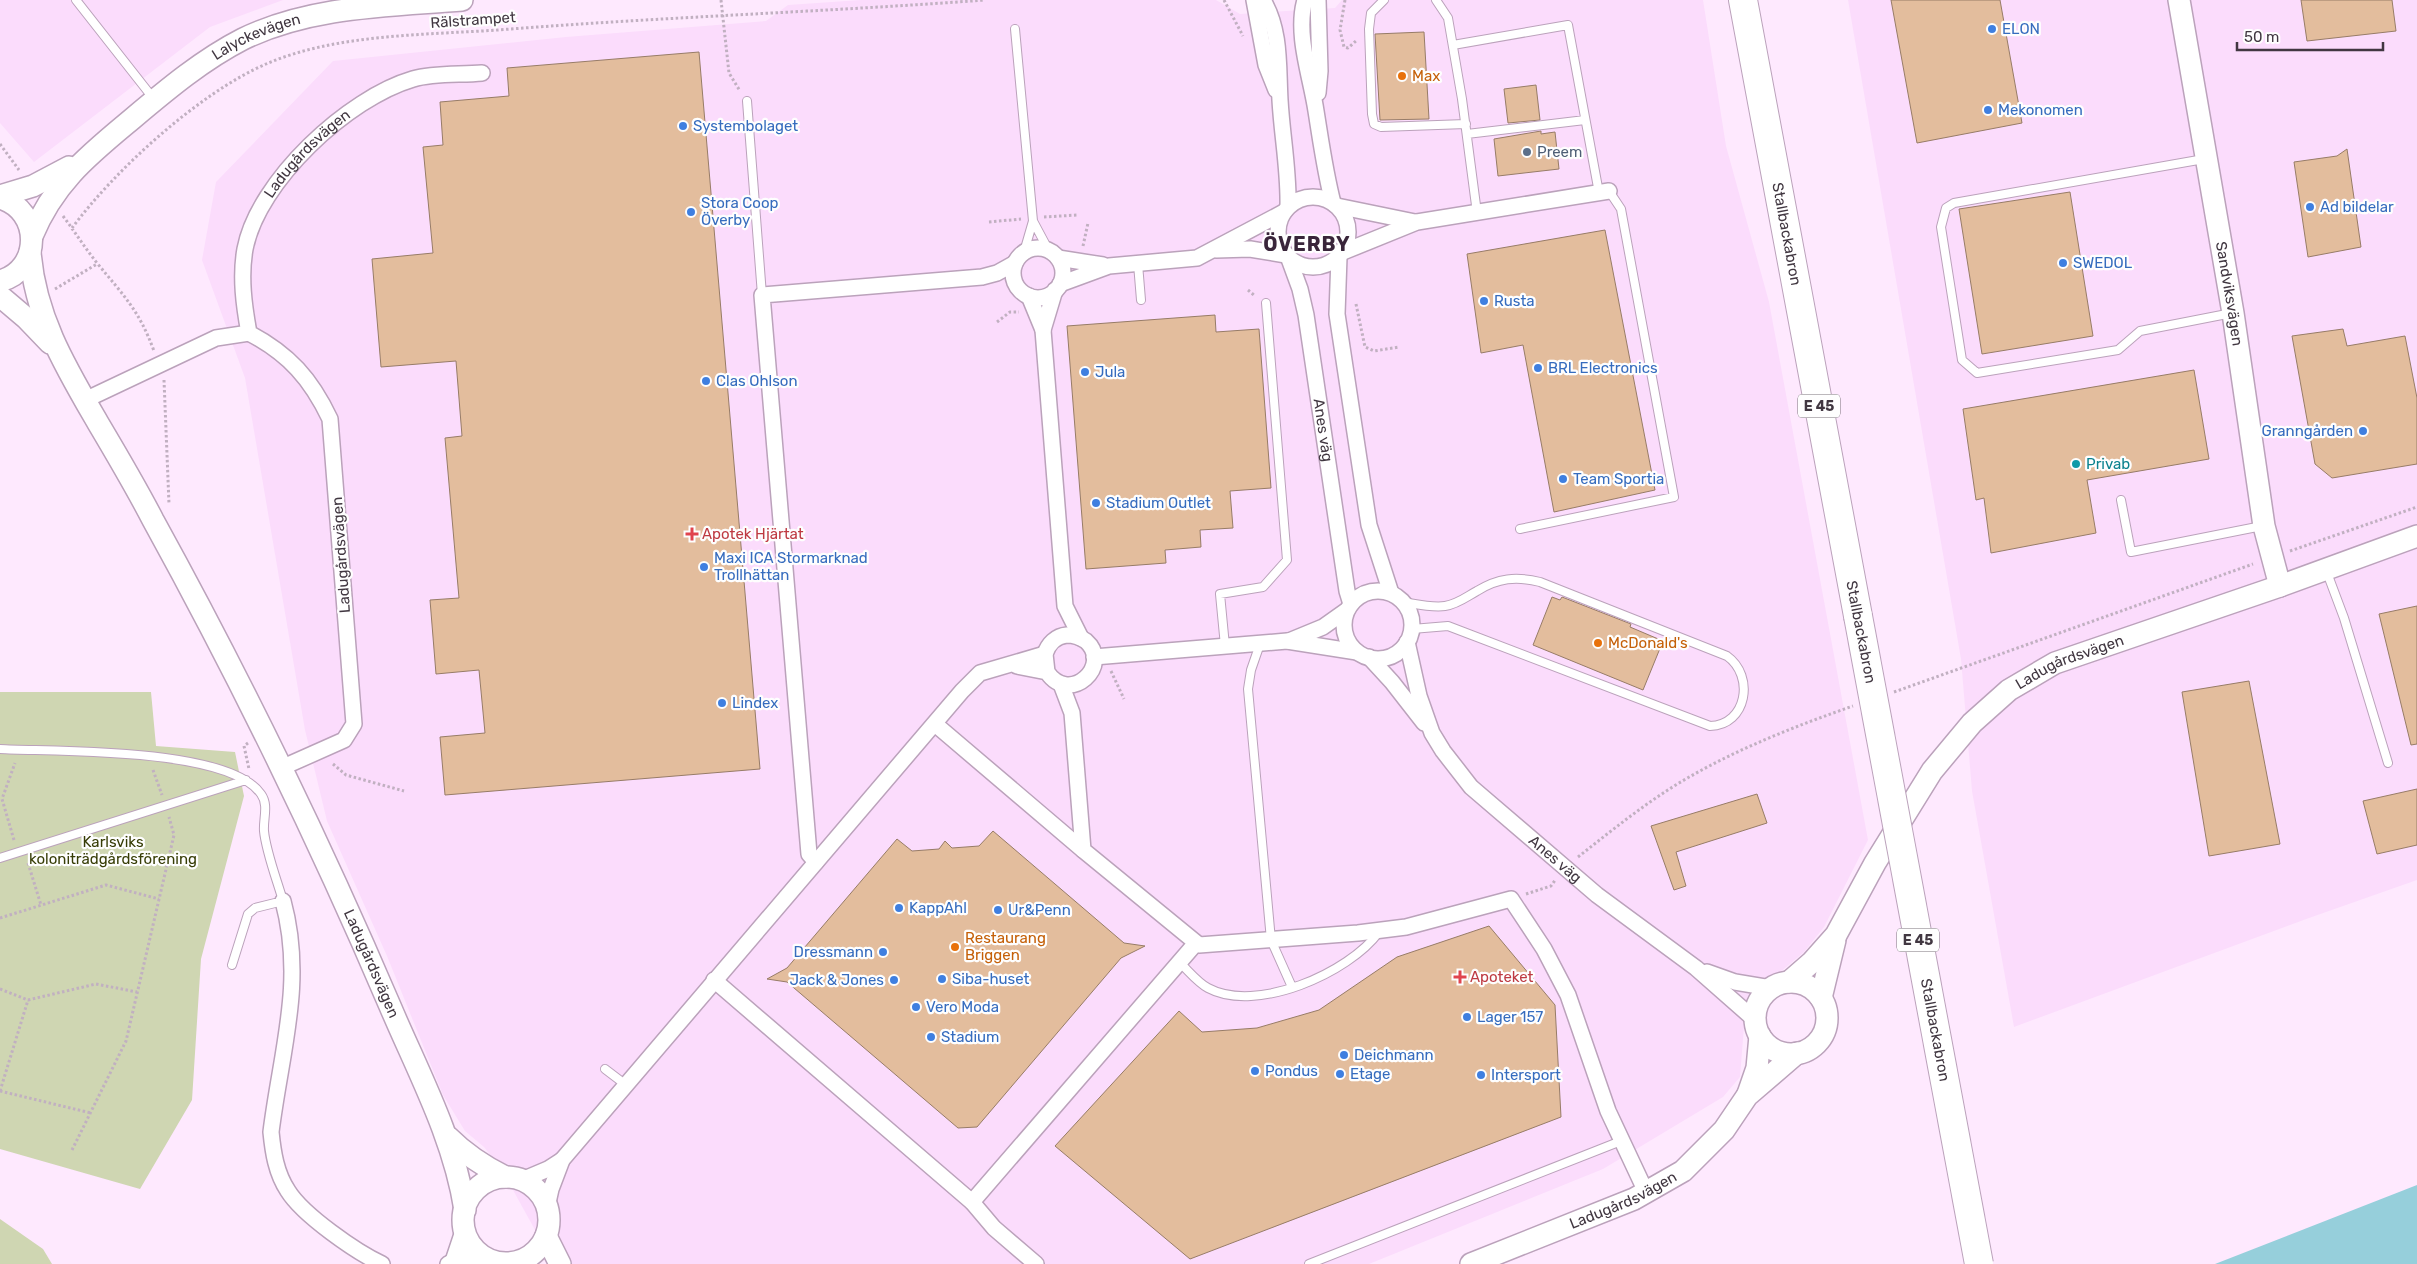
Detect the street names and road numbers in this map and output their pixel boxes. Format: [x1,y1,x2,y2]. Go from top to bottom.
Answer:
street label: Rälstrampet [430,8,516,32]
street label: Lalyckevägen [208,10,302,64]
street label: Ladugårdsvägen [260,106,354,201]
street label: Stallbackabron [1768,181,1805,287]
street label: Sandviksvägen [2212,240,2247,347]
road number: E 45 [1798,394,1840,418]
street label: Anes väg [1310,397,1337,463]
street label: Ladugårdsvägen [328,496,354,614]
street label: Stallbackabron [1842,579,1880,685]
street label: Ladugårdsvägen [2012,631,2126,693]
street label: Anes väg [1525,832,1585,887]
street label: Ladugårdsvägen [340,907,403,1021]
road number: E 45 [1897,928,1939,952]
street label: Stallbackabron [1917,977,1954,1083]
street label: Ladugårdsvägen [1567,1167,1680,1233]

